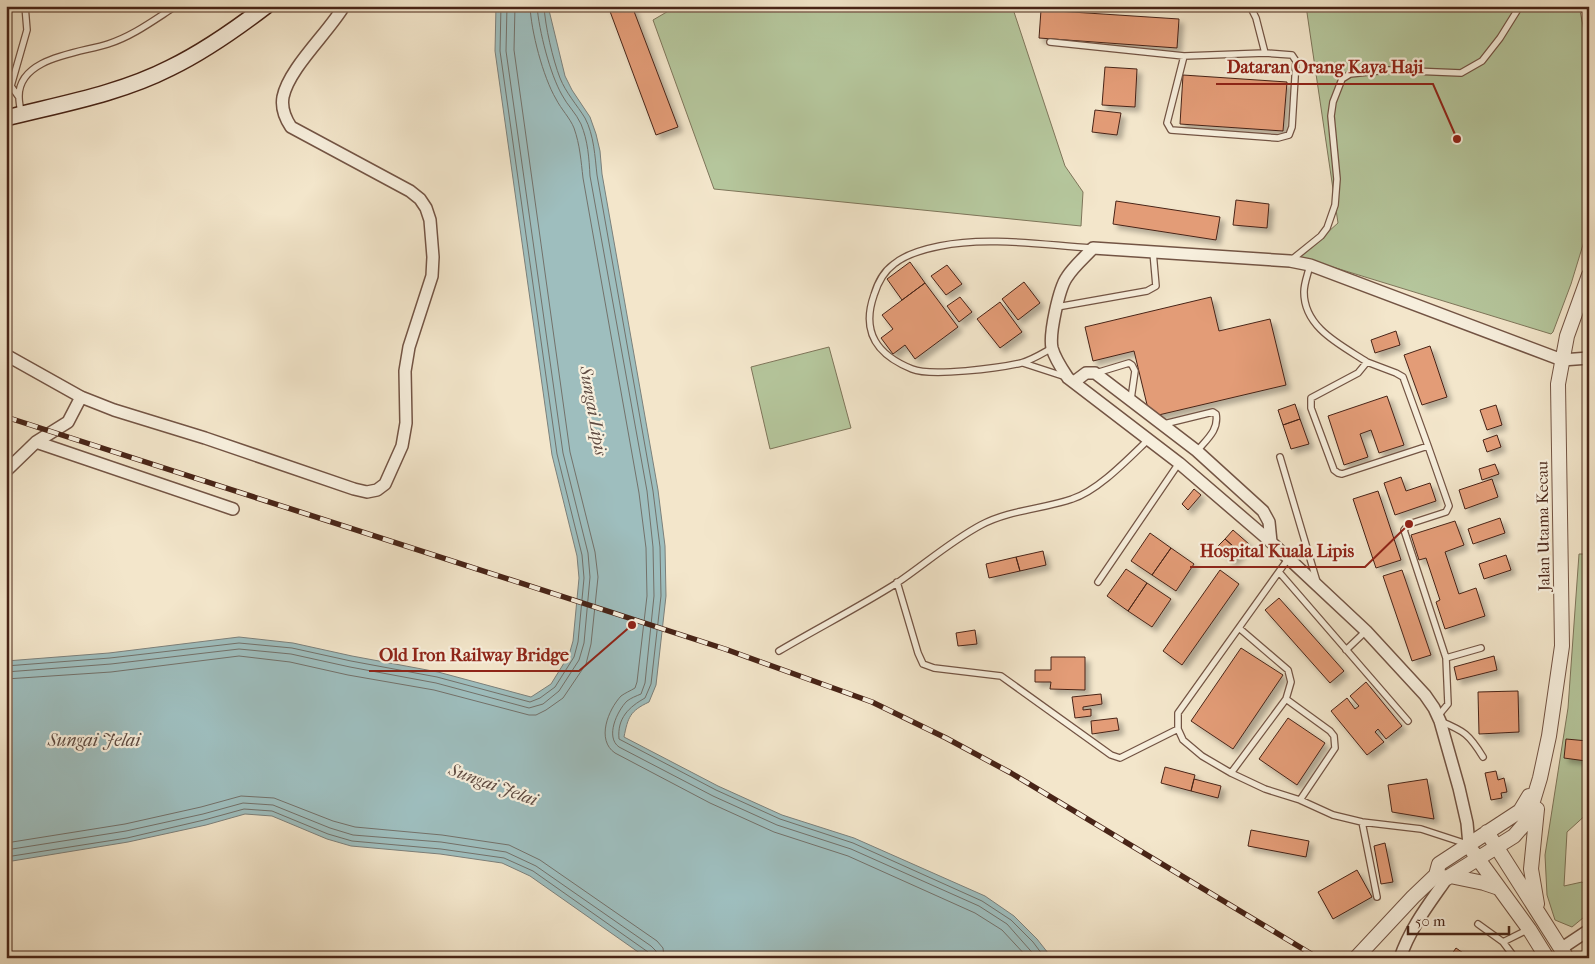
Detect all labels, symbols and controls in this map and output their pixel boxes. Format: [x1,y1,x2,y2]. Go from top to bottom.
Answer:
callout: Dataran Orang Kaya Haji [1216,51,1433,84]
text: Dataran Orang Kaya Haji [1227,57,1424,78]
water label: Sungai Lipis [575,364,611,458]
street label: Jalan Utama Kecau [1532,461,1554,593]
callout: Hospital Kuala Lipis [1190,534,1365,567]
text: Hospital Kuala Lipis [1200,541,1355,562]
callout: Old Iron Railway Bridge [369,638,579,671]
text: Old Iron Railway Bridge [379,645,569,666]
water label: Sungai Jelai [47,730,142,751]
water label: Sungai Jelai [445,759,542,811]
scale bar [1408,904,1509,936]
text: 50 m [1415,912,1446,930]

